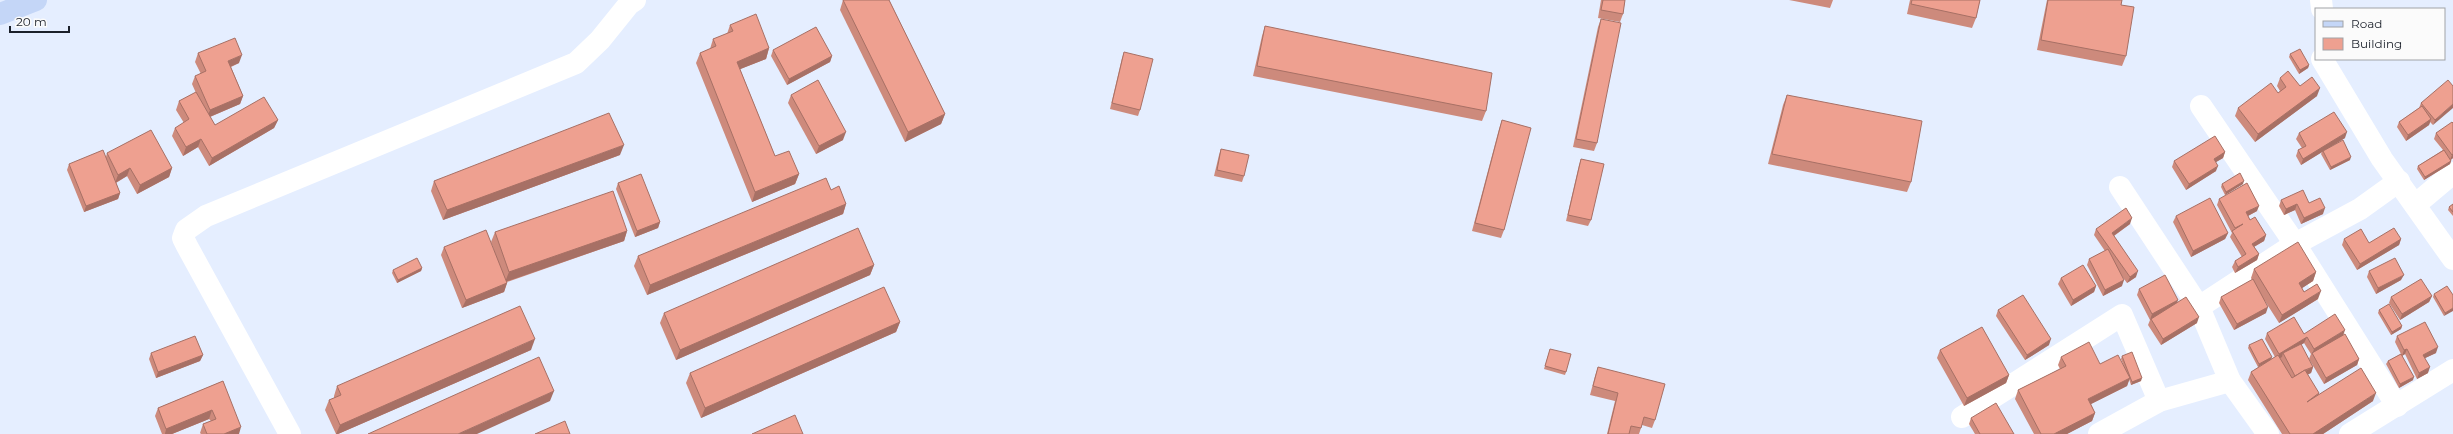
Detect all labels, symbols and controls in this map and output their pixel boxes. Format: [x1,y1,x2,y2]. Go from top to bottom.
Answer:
scale bar [10,8,69,34]
legend [2315,8,2445,60]
text: 20 m [16,14,47,29]
text: Road [2351,16,2382,31]
text: Building [2351,36,2402,51]

